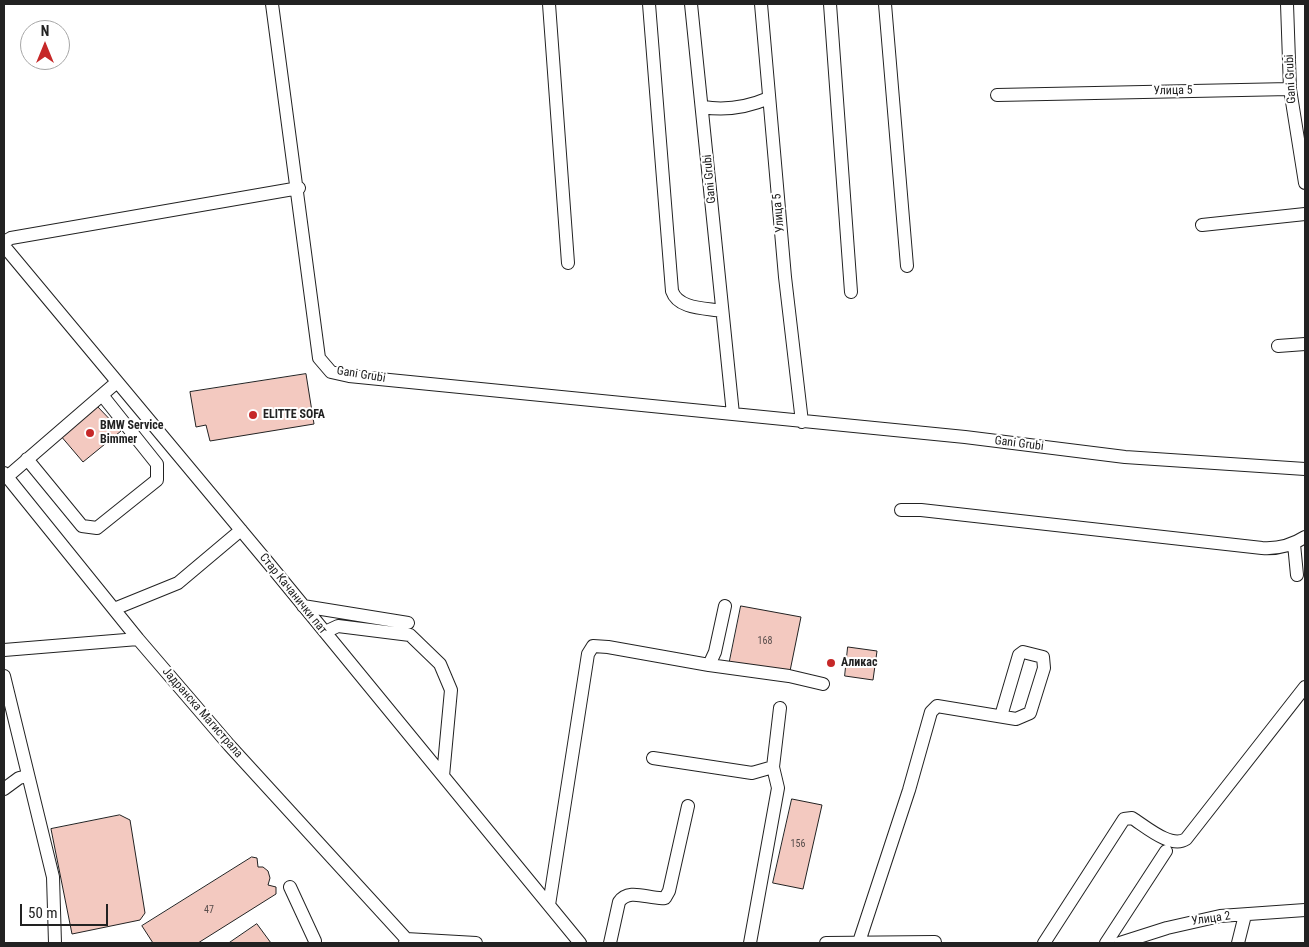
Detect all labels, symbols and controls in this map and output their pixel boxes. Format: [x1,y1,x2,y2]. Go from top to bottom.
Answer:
north arrow [20,20,70,70]
text: N [41,23,49,39]
street label: Gani Grubi [1283,54,1299,104]
street label: Улица 5 [1153,83,1193,99]
street label: Gani Grubi [701,154,719,204]
street label: Улица 5 [770,193,788,233]
street label: Gani Grubi [335,364,387,386]
place label: ELITTE SOFA [263,408,325,422]
marker: ELITTE SOFA [247,409,259,421]
place label: BMW Service Bimmer [100,419,164,447]
marker: BMW Service Bimmer [84,427,96,439]
street label: Gani Grubi [994,434,1044,454]
street label: Стар Качанички пат [256,551,330,637]
house number: 168 [758,635,772,647]
place label: Аликас [841,656,877,670]
marker: Аликас [825,657,837,669]
street label: Јадранска Магистрала [159,665,245,761]
house number: 156 [791,838,805,850]
scale bar [22,894,110,926]
text: 50 m [28,904,58,922]
house number: 47 [204,904,214,916]
street label: Улица 2 [1191,909,1231,929]

